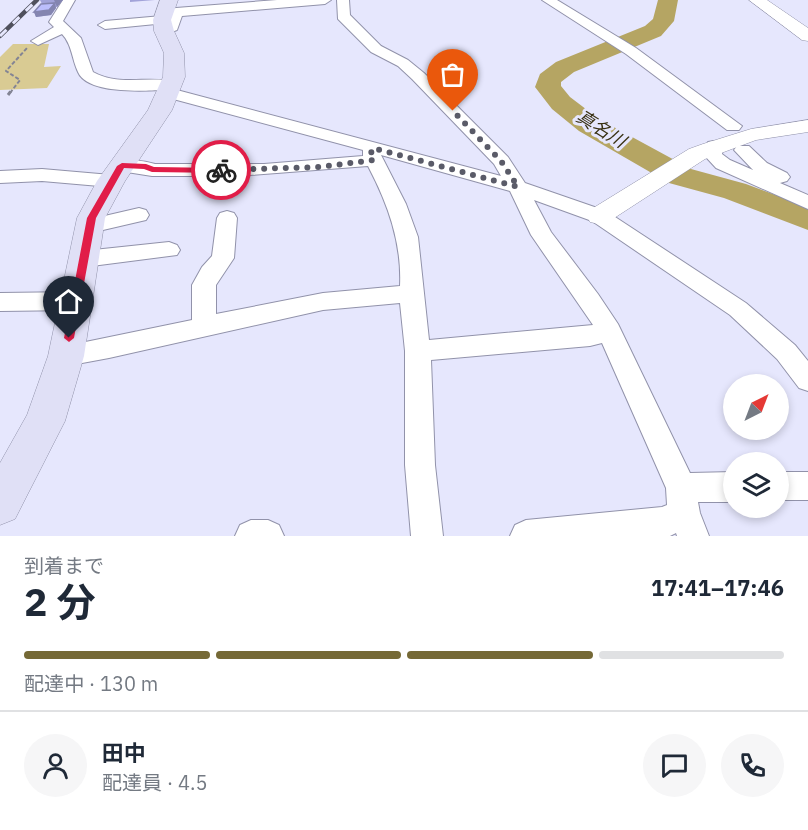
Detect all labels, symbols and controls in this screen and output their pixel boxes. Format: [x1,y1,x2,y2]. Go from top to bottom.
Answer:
pin [427,49,478,111]
icon: bag [436,58,469,91]
water label: 真名川 [572,105,632,154]
courier [191,140,251,200]
icon: bike [205,154,238,187]
pin [43,276,94,338]
icon: home [52,285,85,318]
north arrow [723,374,789,440]
map controls [723,374,789,518]
button: layers [723,452,789,518]
text: 到着まで [24,552,104,579]
text: 17:41–17:46 [651,573,784,602]
text: 2 分 [24,576,96,627]
text: 配達中 · 130 m [24,670,158,697]
button: person [24,734,87,797]
button: chat [643,734,706,797]
button: phone [721,734,784,797]
text: 田中 [102,738,146,767]
text: 配達員 · 4.5 [102,769,207,796]

